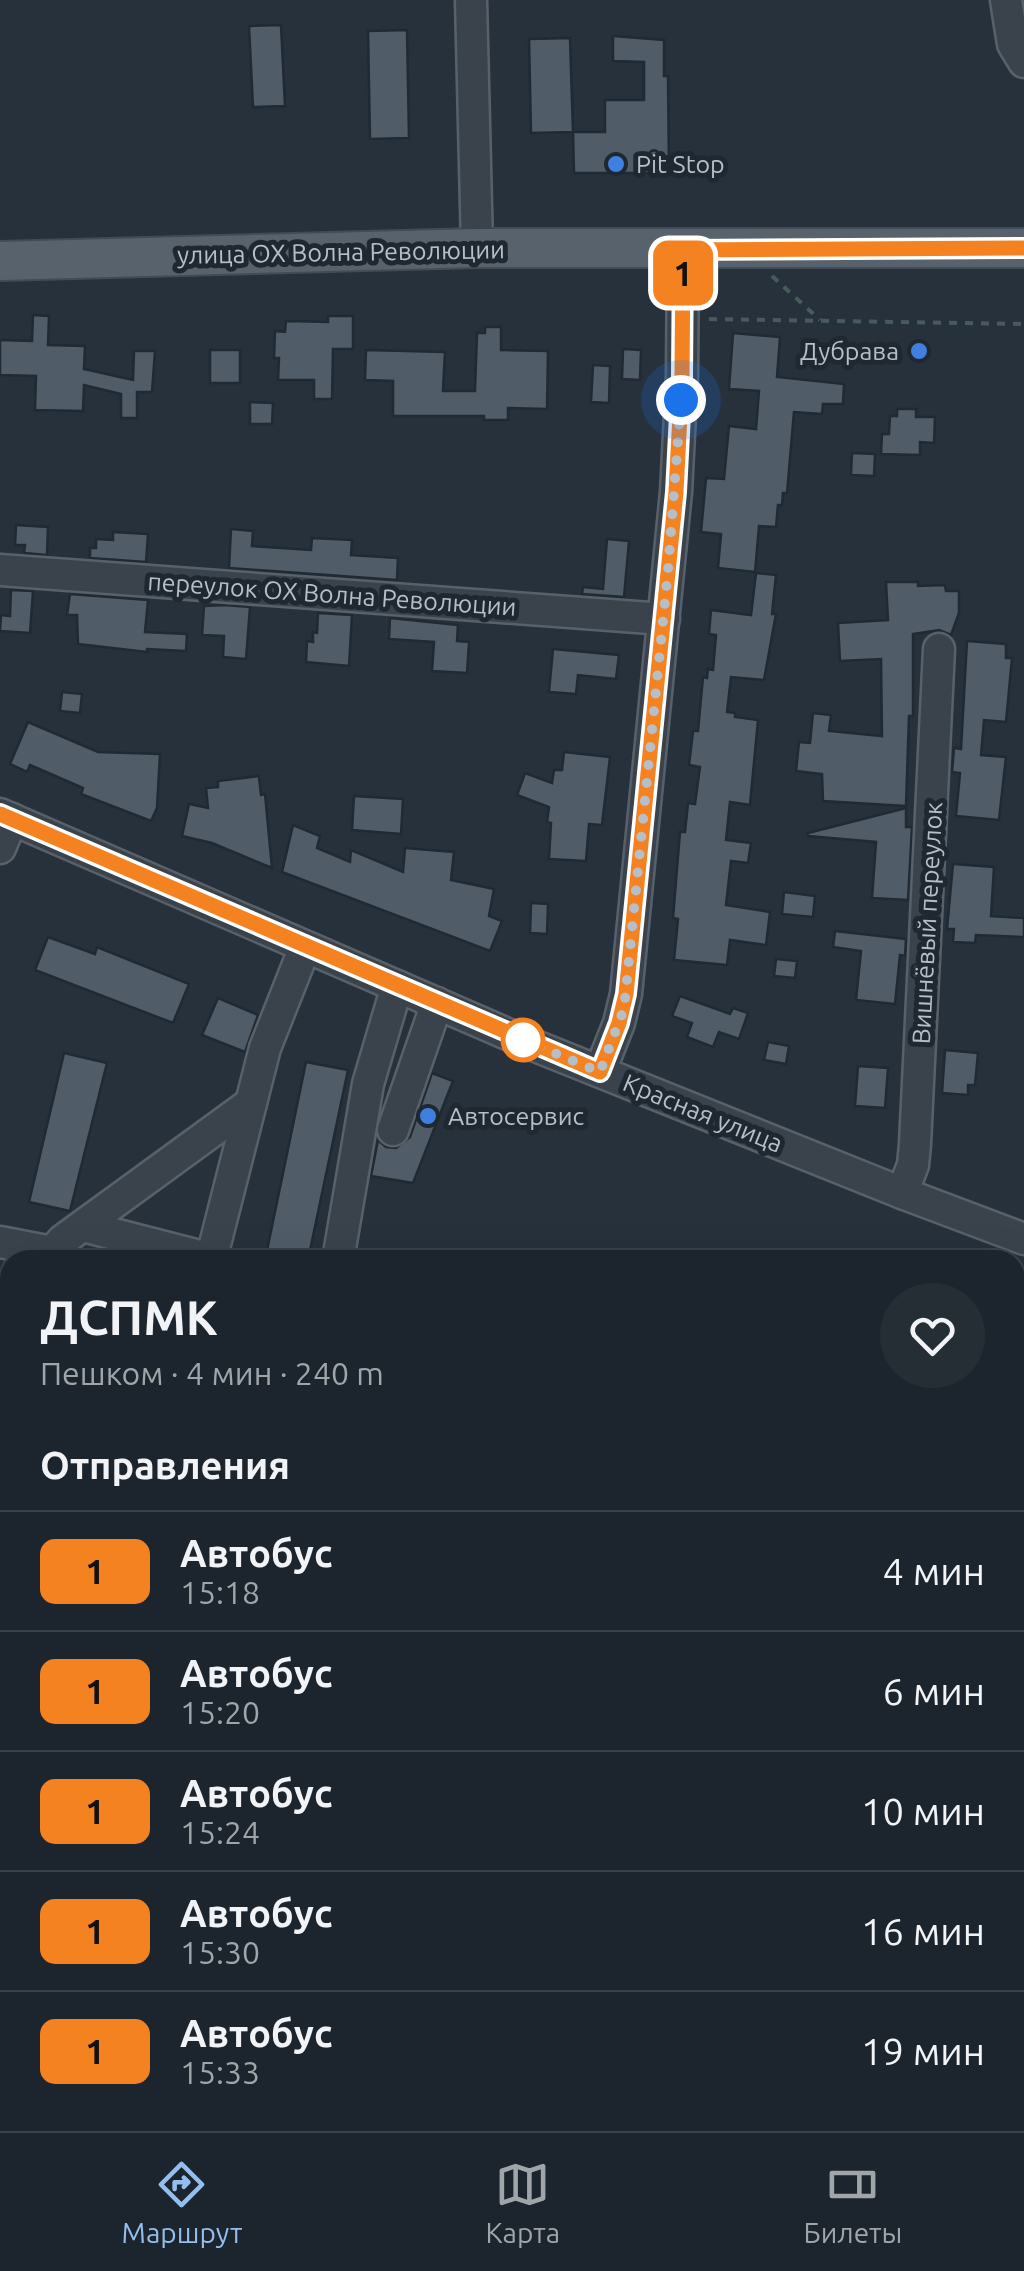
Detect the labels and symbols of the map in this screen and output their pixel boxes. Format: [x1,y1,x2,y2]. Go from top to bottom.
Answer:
place label: Pit Stop [636,150,725,178]
marker: Pit Stop [605,153,627,175]
street label: улица ОХ Волна Революции [177,235,505,269]
line badge: 1 [650,240,716,306]
place label: Дубрава [800,337,899,365]
marker: Дубрава [908,340,930,362]
your location [656,375,706,425]
street label: переулок ОХ Волна Революции [147,567,517,621]
street label: Вишнёвый переулок [907,801,947,1045]
unlabelled marker [502,1019,544,1061]
street label: Красная улица [619,1068,787,1158]
place label: Автосервис [448,1102,584,1130]
marker: Автосервис [417,1105,439,1127]

